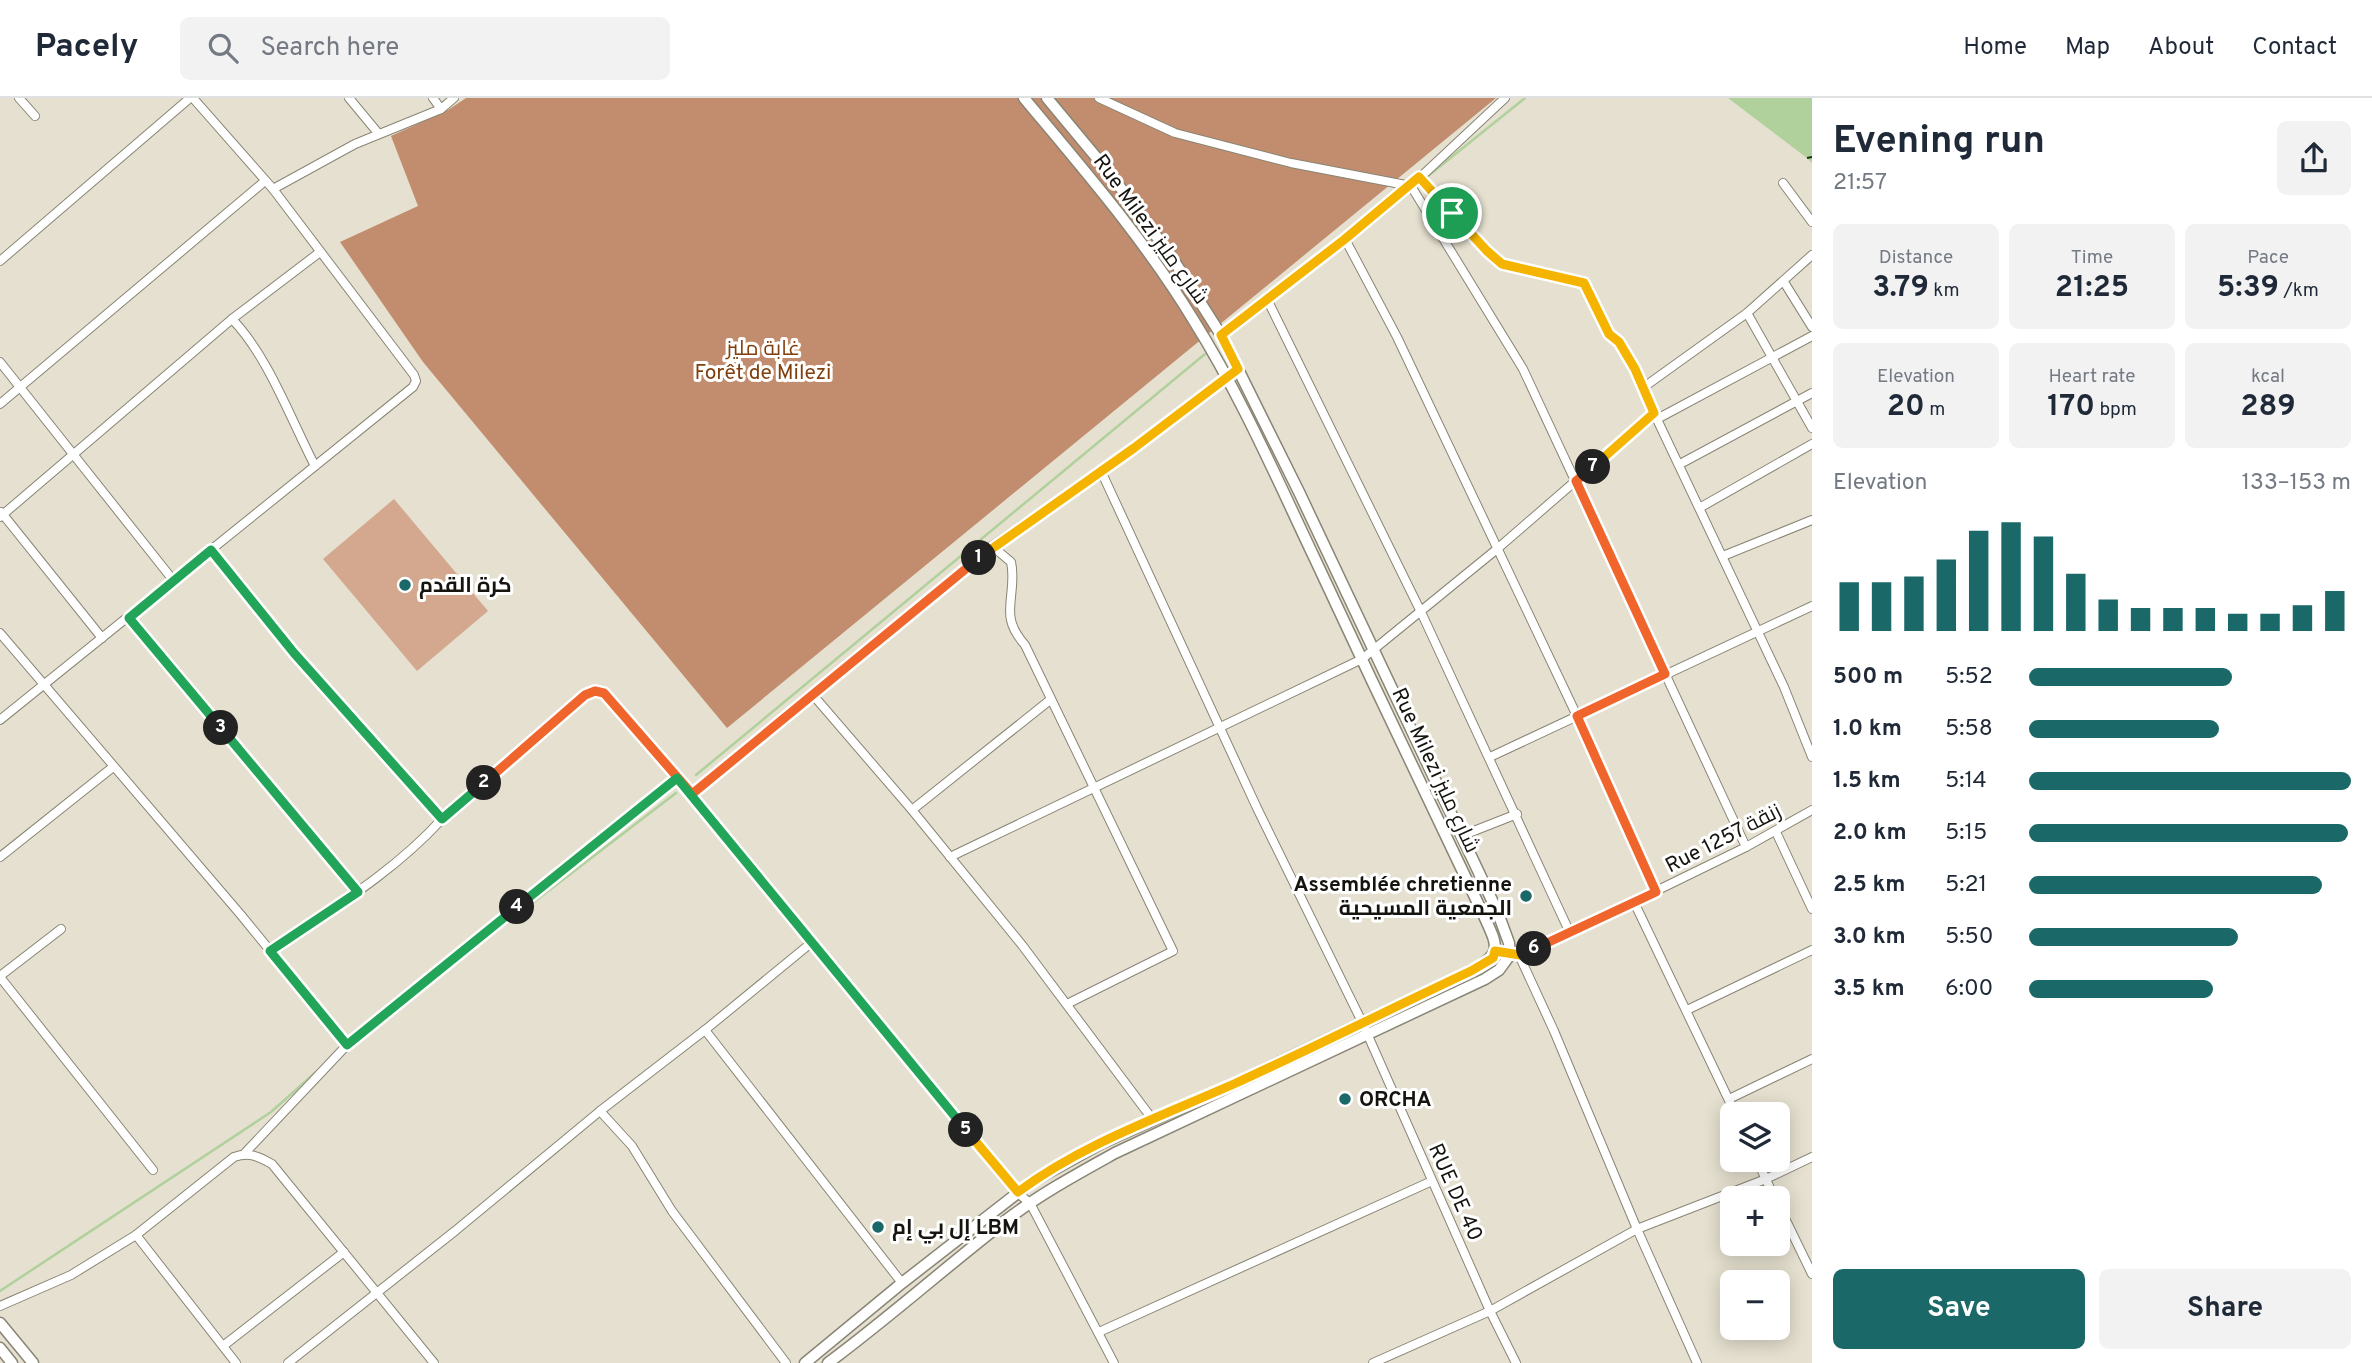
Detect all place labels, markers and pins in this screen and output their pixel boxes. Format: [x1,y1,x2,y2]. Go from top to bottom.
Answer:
pin [1422,183,1482,243]
pin: 7 [1576,450,1610,484]
pin: 1 [962,540,996,575]
place label: كرة القدم [419,573,512,600]
marker: كرة القدم [397,577,413,593]
pin: 3 [204,710,238,746]
pin: 2 [466,766,502,800]
place label: Assemblée chretienne الجمعية المسيحية [1294,872,1512,923]
marker: Assemblée chretienne الجمعية المسيحية [1518,888,1534,904]
pin: 4 [500,890,534,924]
pin: 6 [1516,932,1552,966]
place label: ORCHA [1359,1087,1431,1114]
marker: ORCHA [1337,1091,1353,1107]
pin: 5 [948,1112,984,1148]
place label: إل بي إم LBM [892,1215,1019,1244]
marker: إل بي إم LBM [870,1219,886,1235]

